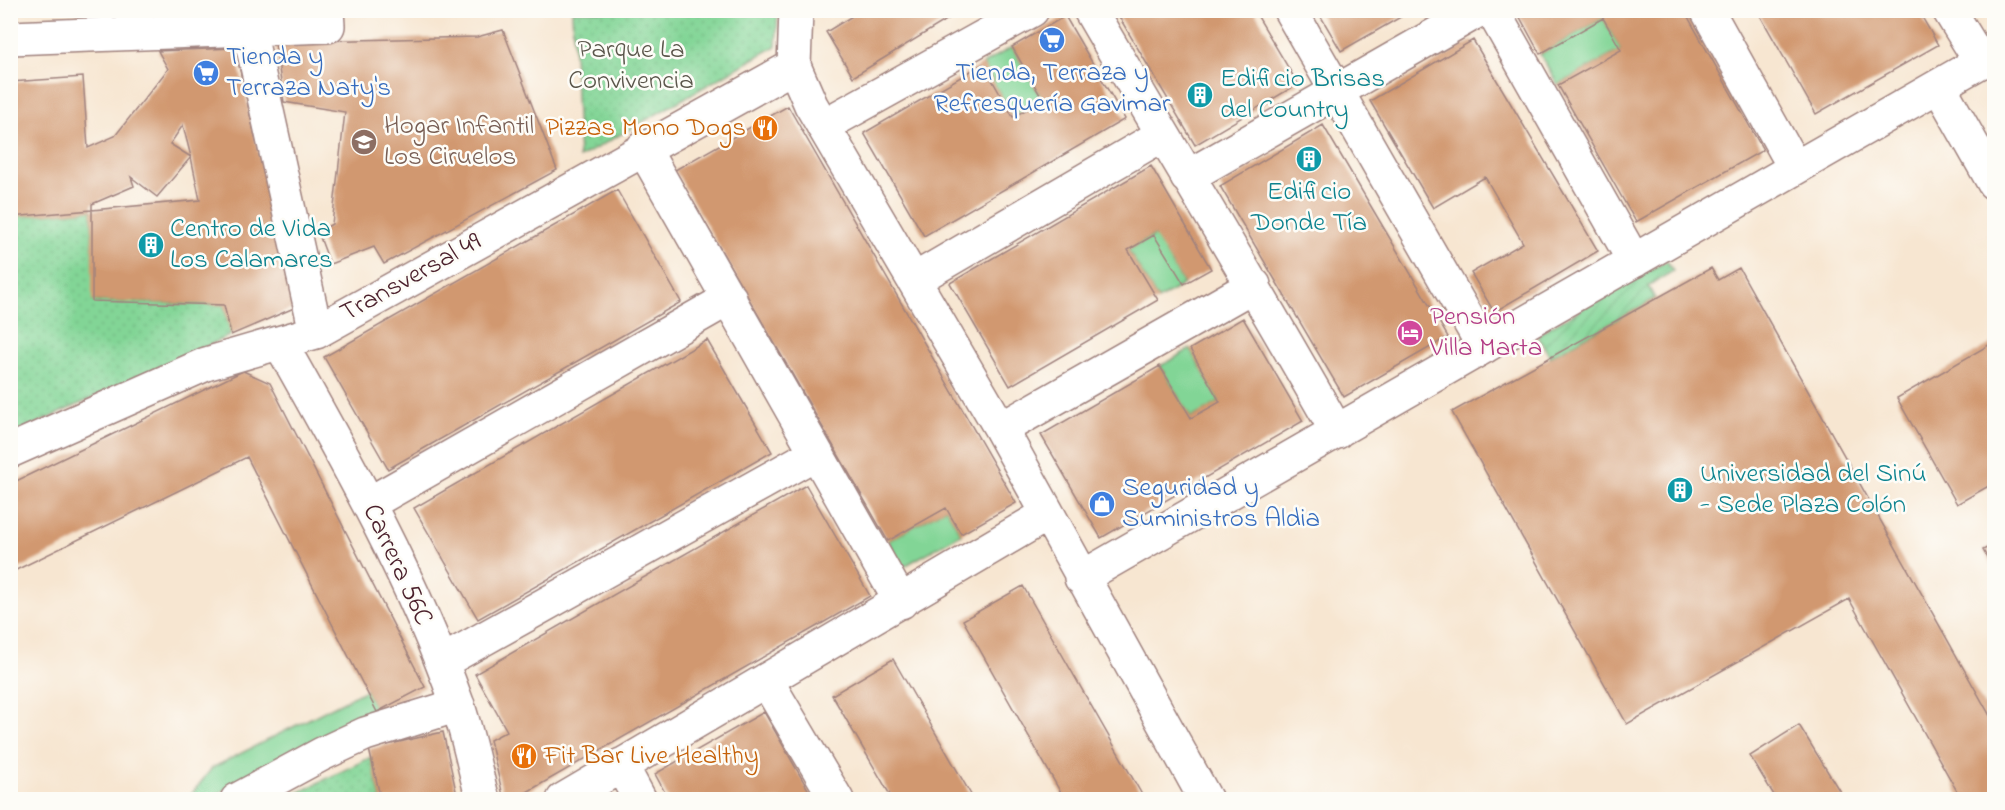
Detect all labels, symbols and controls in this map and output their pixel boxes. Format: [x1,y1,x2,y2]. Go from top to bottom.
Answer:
supermarket icon: Tienda, Terraza y Refresquería Gavimar [1037,25,1067,55]
park label: Parque La Convivencia [568,31,694,101]
place label: Tienda y Terraza Naty's [226,38,391,108]
place label: Tienda, Terraza y Refresquería Gavimar [934,54,1171,124]
supermarket icon: Tienda y Terraza Naty's [191,58,221,88]
place label: Edificio Brisas del Country [1220,60,1385,130]
building icon: Edificio Brisas del Country [1185,80,1215,110]
place label: Hogar Infantil Los Ciruelos [384,107,534,177]
place label: Pizzas Mono Dogs [545,109,746,148]
restaurant icon: Pizzas Mono Dogs [750,113,780,143]
school or university icon: Hogar Infantil Los Ciruelos [349,127,379,157]
building icon: Edificio Donde Tía [1294,144,1324,174]
place label: Edificio Donde Tía [1250,173,1367,243]
place label: Centro de Vida Los Calamares [170,210,333,280]
street label: Transversal 49 [333,223,489,333]
building icon: Centro de Vida Los Calamares [136,230,166,260]
place label: Pensión Villa Marta [1429,298,1542,368]
hotel icon: Pensión Villa Marta [1395,318,1425,348]
place label: Universidad del Sinú - Sede Plaza Colón [1700,455,1927,525]
place label: Seguridad y Suministros Aldia [1122,469,1320,539]
building icon: Universidad del Sinú - Sede Plaza Colón [1665,475,1695,505]
shop icon: Seguridad y Suministros Aldia [1087,489,1117,519]
street label: Carrera 56C [352,498,442,632]
place label: Fit Bar Live Healthy [543,737,759,776]
restaurant icon: Fit Bar Live Healthy [509,741,539,771]

